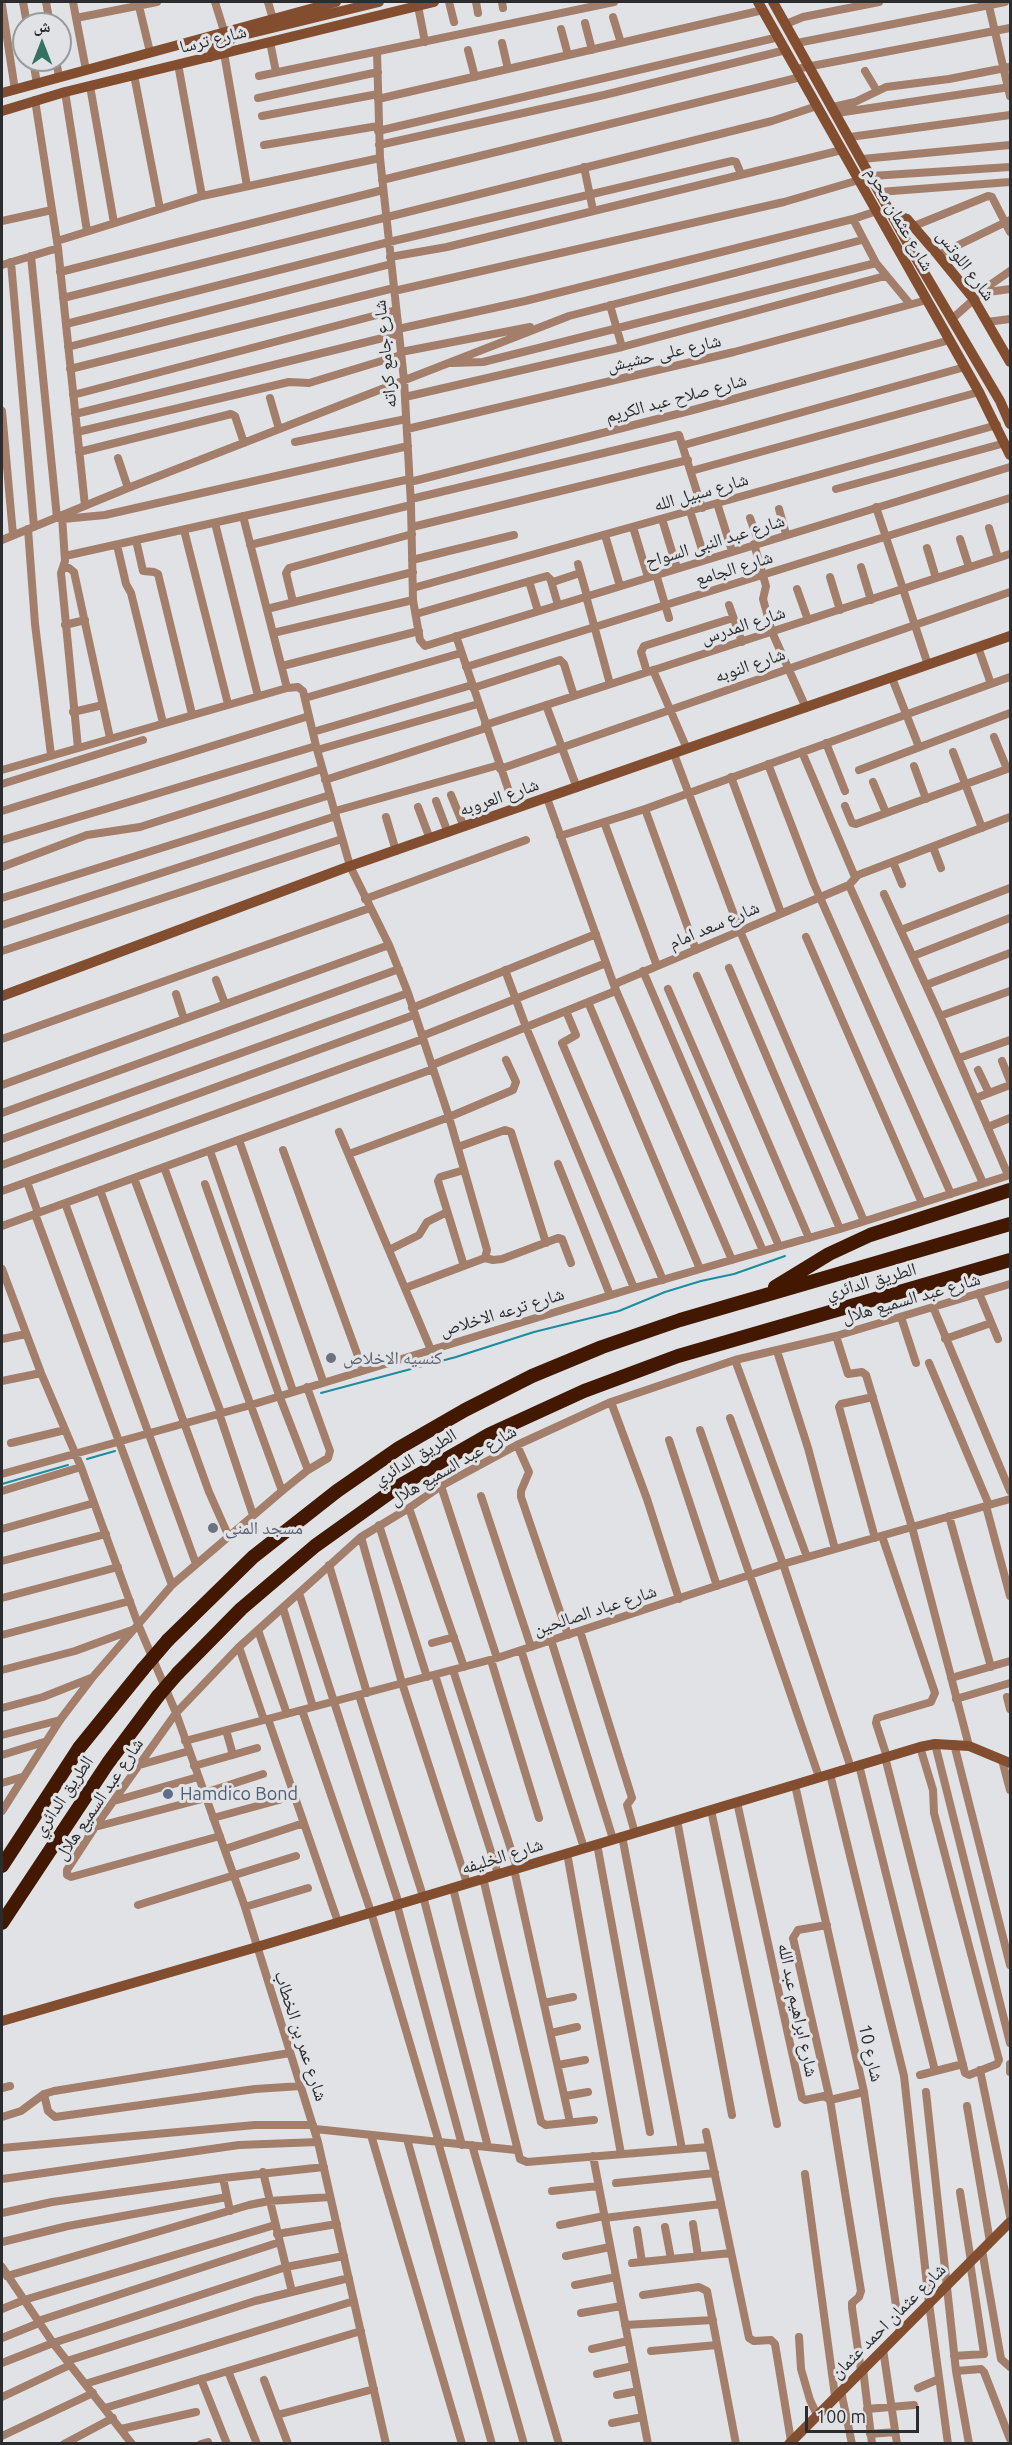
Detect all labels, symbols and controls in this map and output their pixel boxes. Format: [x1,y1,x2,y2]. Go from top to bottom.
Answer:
north arrow [12,12,72,72]
text: ش [34,17,50,35]
street label: شارع ترسا [177,20,249,58]
street label: شارع عثمان محرم [861,163,939,275]
street label: شارع اللوتس [932,225,1000,305]
street label: شارع جامع كراته [369,299,401,409]
street label: شارع على حشيش [605,329,723,377]
street label: شارع صلاح عبد الكريم [603,369,749,427]
street label: شارع سبيل الله [651,468,751,516]
street label: شارع عبد النبى السواح [643,510,787,572]
street label: شارع الجامع [693,546,775,590]
street label: شارع المدرس [698,601,788,649]
street label: شارع النوبه [712,643,788,687]
street label: شارع العروبه [456,773,542,821]
street label: شارع سعد امام [666,896,762,954]
street label: الطريق الدائري [823,1258,919,1304]
street label: شارع عبد السميع هلال [839,1268,983,1328]
street label: شارع ترعه الاخلاص [437,1283,567,1341]
place label: كنسيه الاخلاص [343,1347,442,1369]
marker: كنسيه الاخلاص [324,1351,338,1365]
street label: شارع عبد السميع هلال [386,1420,520,1510]
street label: الطريق الدائري [370,1424,460,1490]
place label: مسجد المنى [225,1517,303,1539]
marker: مسجد المنى [206,1521,220,1535]
street label: شارع عباد الصالحين [531,1580,659,1640]
street label: شارع عبد السميع هلال [50,1734,148,1864]
street label: الطريق الدائري [28,1751,98,1841]
place label: Hamdico Bond [180,1783,298,1805]
marker: Hamdico Bond [161,1787,175,1801]
street label: شارع الخليفه [458,1833,546,1879]
street label: شارع ابراهيم عبد الله [773,1941,823,2079]
street label: شارع عمر بن الخطاب [270,1968,332,2104]
street label: شارع 10 [854,2022,888,2084]
street label: شارع عثمان احمد عثمان [826,2259,950,2383]
scale bar [808,2394,922,2432]
text: 100 m [816,2406,866,2426]

